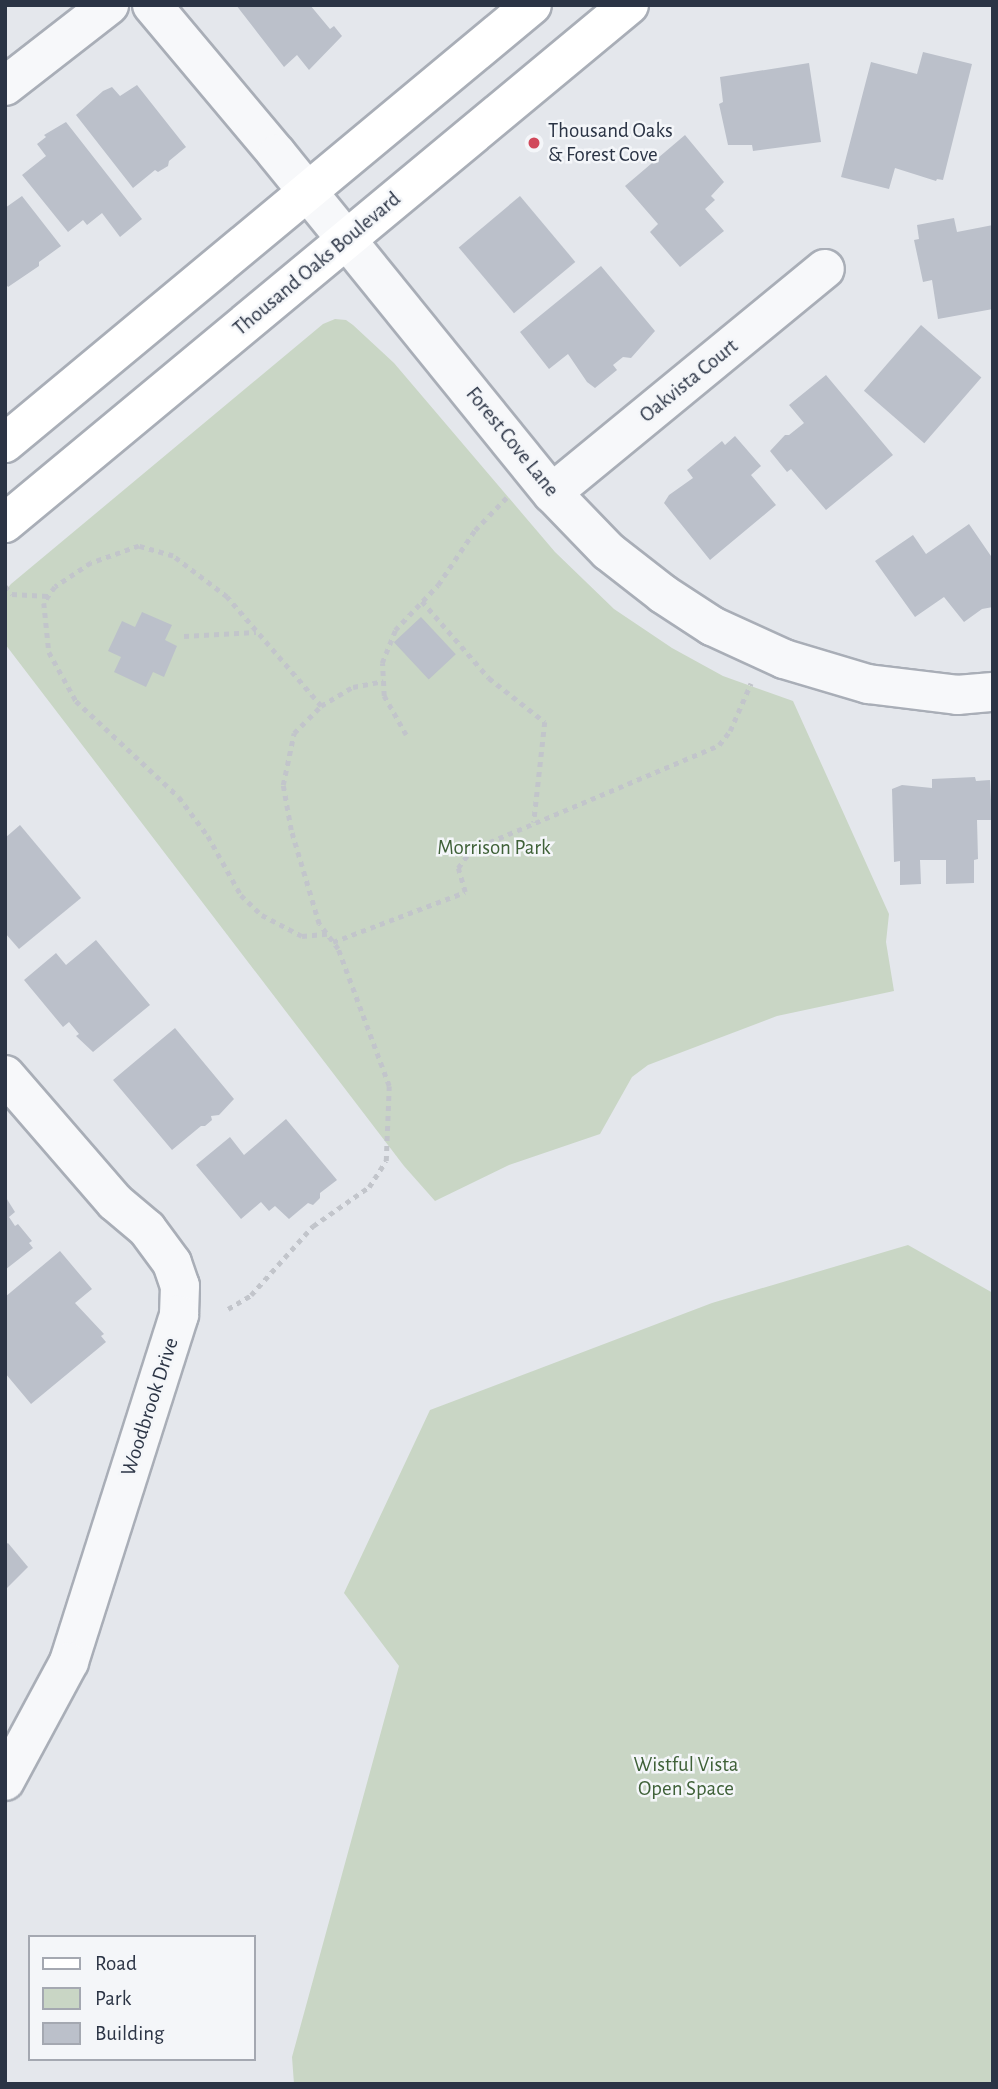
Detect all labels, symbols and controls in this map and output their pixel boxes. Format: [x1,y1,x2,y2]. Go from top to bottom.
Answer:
place label: Thousand Oaks & Forest Cove [548,118,673,168]
marker: Thousand Oaks & Forest Cove [526,135,542,151]
street label: Thousand Oaks Boulevard [228,187,406,341]
street label: Oakvista Court [635,334,743,428]
street label: Forest Cove Lane [460,382,564,502]
park label: Morrison Park [437,835,551,861]
street label: Woodbrook Drive [116,1335,184,1479]
park label: Wistful Vista Open Space [633,1752,739,1802]
legend [28,1935,256,2061]
text: Road [95,1953,137,1974]
text: Park [95,1988,131,2009]
text: Building [95,2023,164,2044]

